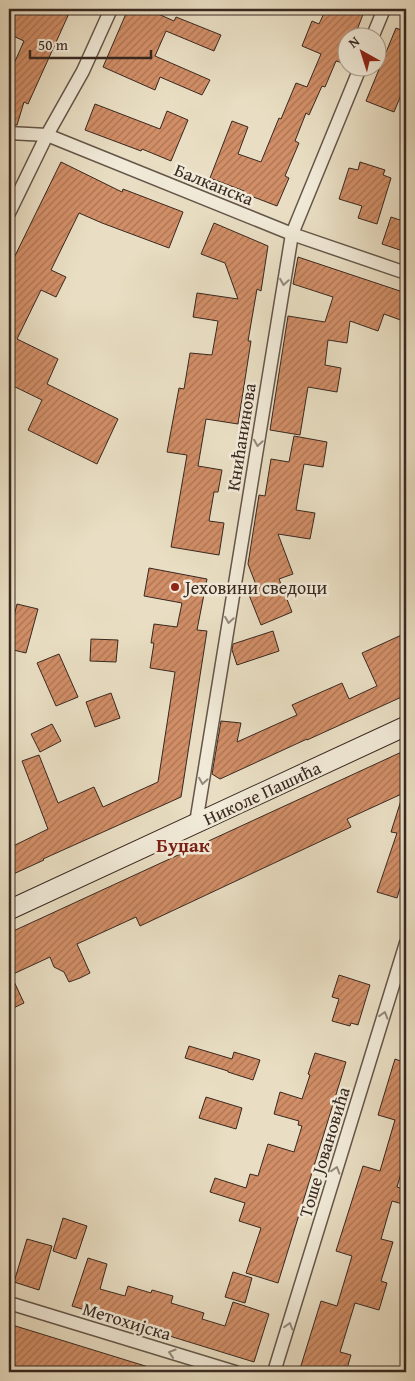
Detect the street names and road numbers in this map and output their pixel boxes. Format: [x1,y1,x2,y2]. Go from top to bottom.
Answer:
street label: Балканска [170,156,258,212]
street label: Книћанинова [219,381,263,493]
street label: Николе Пашића [199,754,326,832]
street label: Тоше Јовановића [291,1083,357,1221]
street label: Метохијска [79,1295,175,1347]

